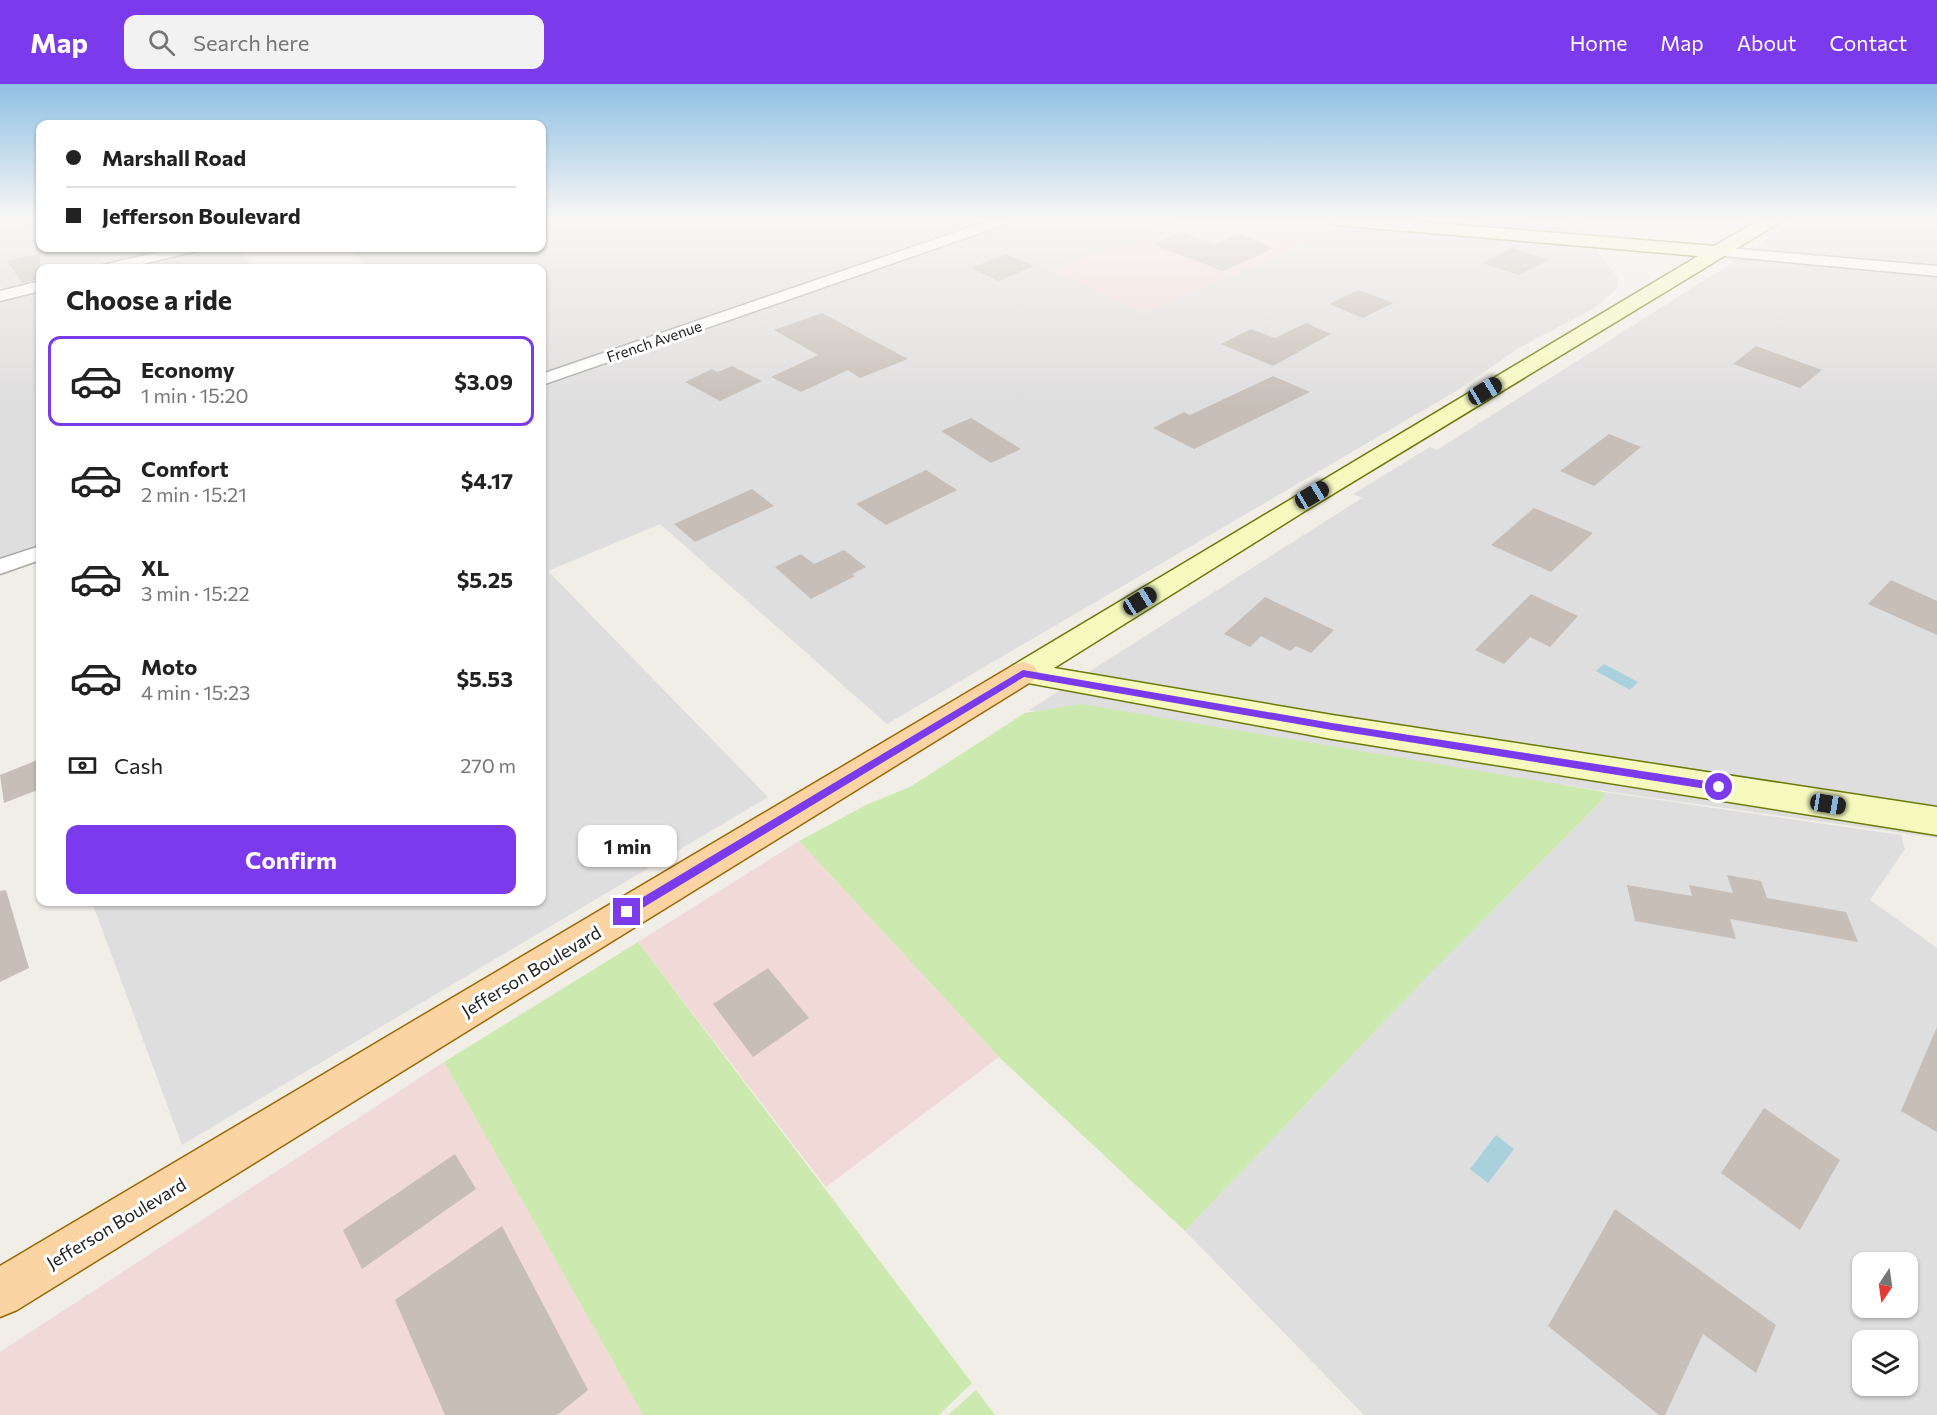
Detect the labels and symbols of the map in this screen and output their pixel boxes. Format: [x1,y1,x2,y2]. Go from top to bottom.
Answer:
street label: French Avenue [604,316,704,366]
car [1465,374,1505,408]
car [1292,478,1332,512]
car [1120,584,1160,618]
route start [1705,773,1732,800]
car [1809,792,1847,816]
callout: 1 min [578,825,676,867]
route end [613,898,640,925]
street label: Jefferson Boulevard [457,921,605,1021]
street label: Jefferson Boulevard [42,1173,190,1273]
north arrow [1852,1252,1918,1318]

